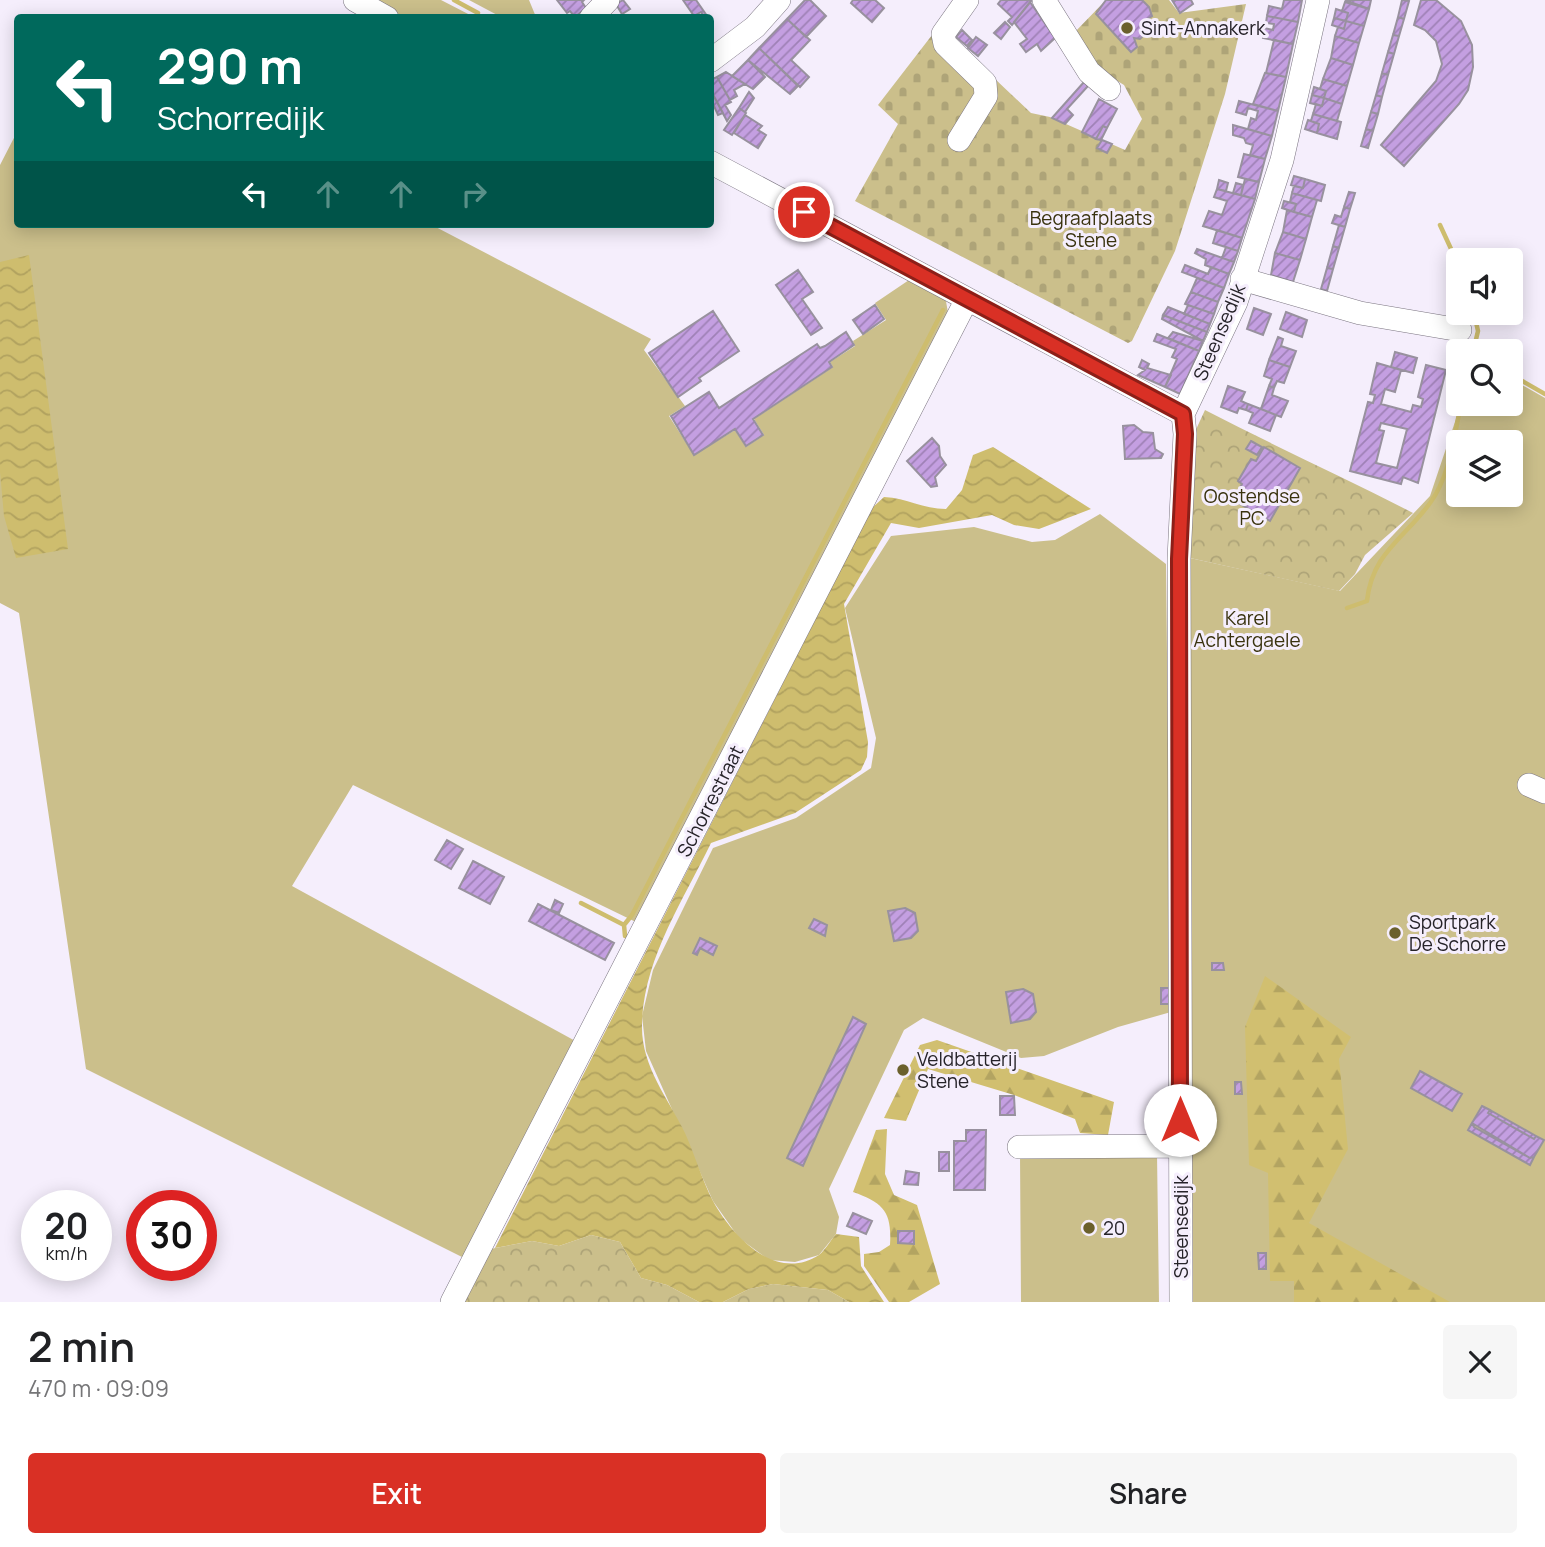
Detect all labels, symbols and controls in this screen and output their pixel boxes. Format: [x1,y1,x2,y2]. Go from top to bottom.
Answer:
place label: Sint-Annakerk [1141,15,1266,41]
marker: Sint-Annakerk [1119,20,1135,36]
text: 290 m [157,32,303,99]
icon: left [42,42,133,133]
text: Schorredijk [157,96,324,140]
icon: left [236,175,274,213]
icon: ahead [309,175,347,213]
icon: ahead [382,175,420,213]
icon: right [455,175,493,213]
pin [774,182,834,242]
icon: arrive [785,193,823,231]
park label: Begraafplaats Stene [1030,205,1152,253]
map controls [1446,248,1523,507]
button: sound [1446,248,1523,325]
street label: Steensedijk [1187,279,1251,385]
button: search [1446,339,1523,416]
button: layers [1446,430,1523,507]
park label: Oostendse PC [1204,483,1300,531]
park label: Karel Achtergaele [1193,605,1301,653]
street label: Schorrestraat [671,741,749,861]
place label: Sportpark De Schorre [1409,909,1506,957]
marker: Sportpark De Schorre [1387,925,1403,941]
place label: Veldbatterij Stene [917,1046,1017,1094]
marker: Veldbatterij Stene [895,1062,911,1078]
position arrow [1143,1083,1217,1157]
street label: Steensedijk [1168,1175,1194,1279]
speed limit sign: 30 [126,1190,217,1281]
text: 20 [45,1202,88,1250]
place label: 20 [1103,1215,1125,1241]
marker: 20 [1081,1220,1097,1236]
text: km/h [46,1241,87,1265]
text: 2 min [28,1317,135,1375]
button: close [1443,1325,1517,1399]
text: 470 m · 09:09 [28,1372,169,1404]
button: Exit [28,1453,766,1533]
button: Share [780,1453,1517,1533]

